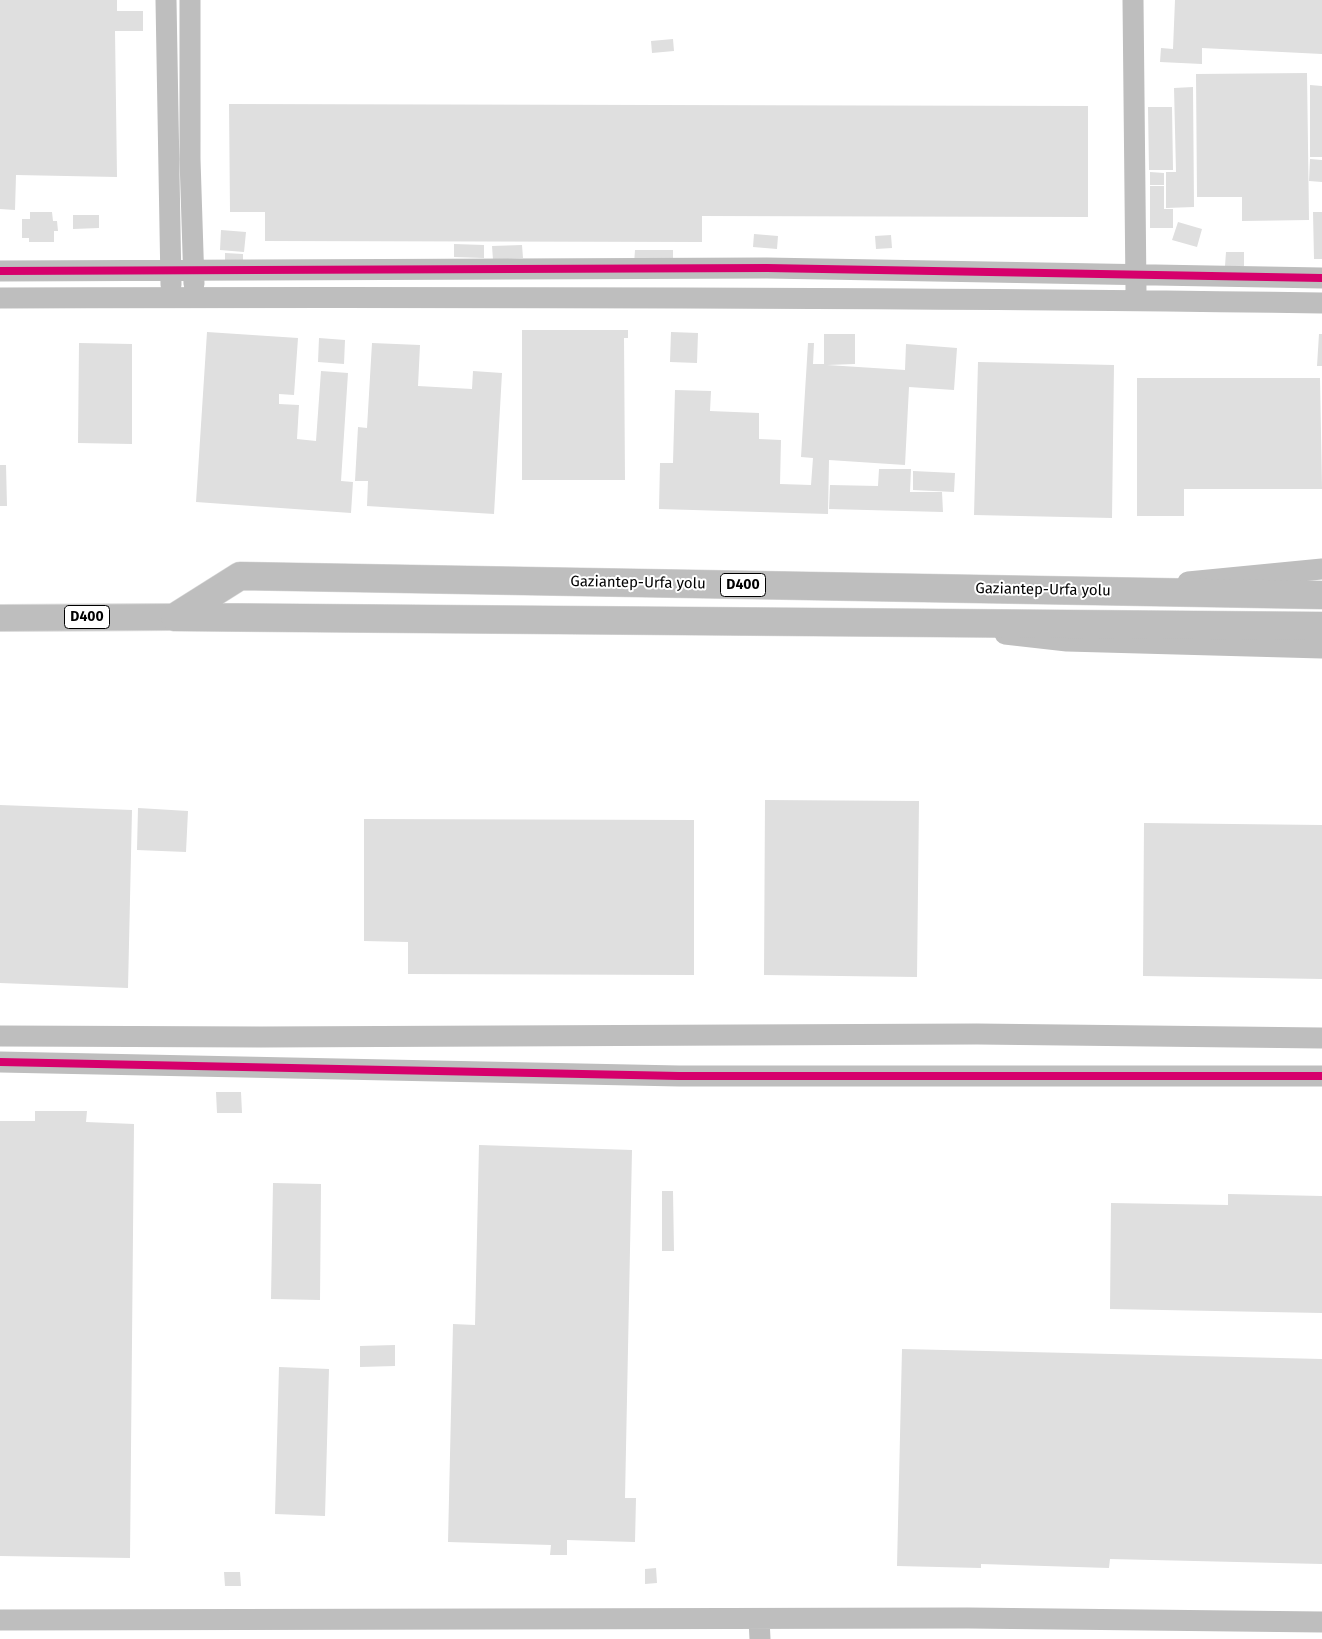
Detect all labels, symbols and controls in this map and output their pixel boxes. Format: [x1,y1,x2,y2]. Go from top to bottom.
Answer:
street label: Gaziantep-Urfa yolu [570,573,706,593]
road number: D400 [720,574,766,596]
street label: Gaziantep-Urfa yolu [975,580,1111,600]
road number: D400 [64,606,110,628]

